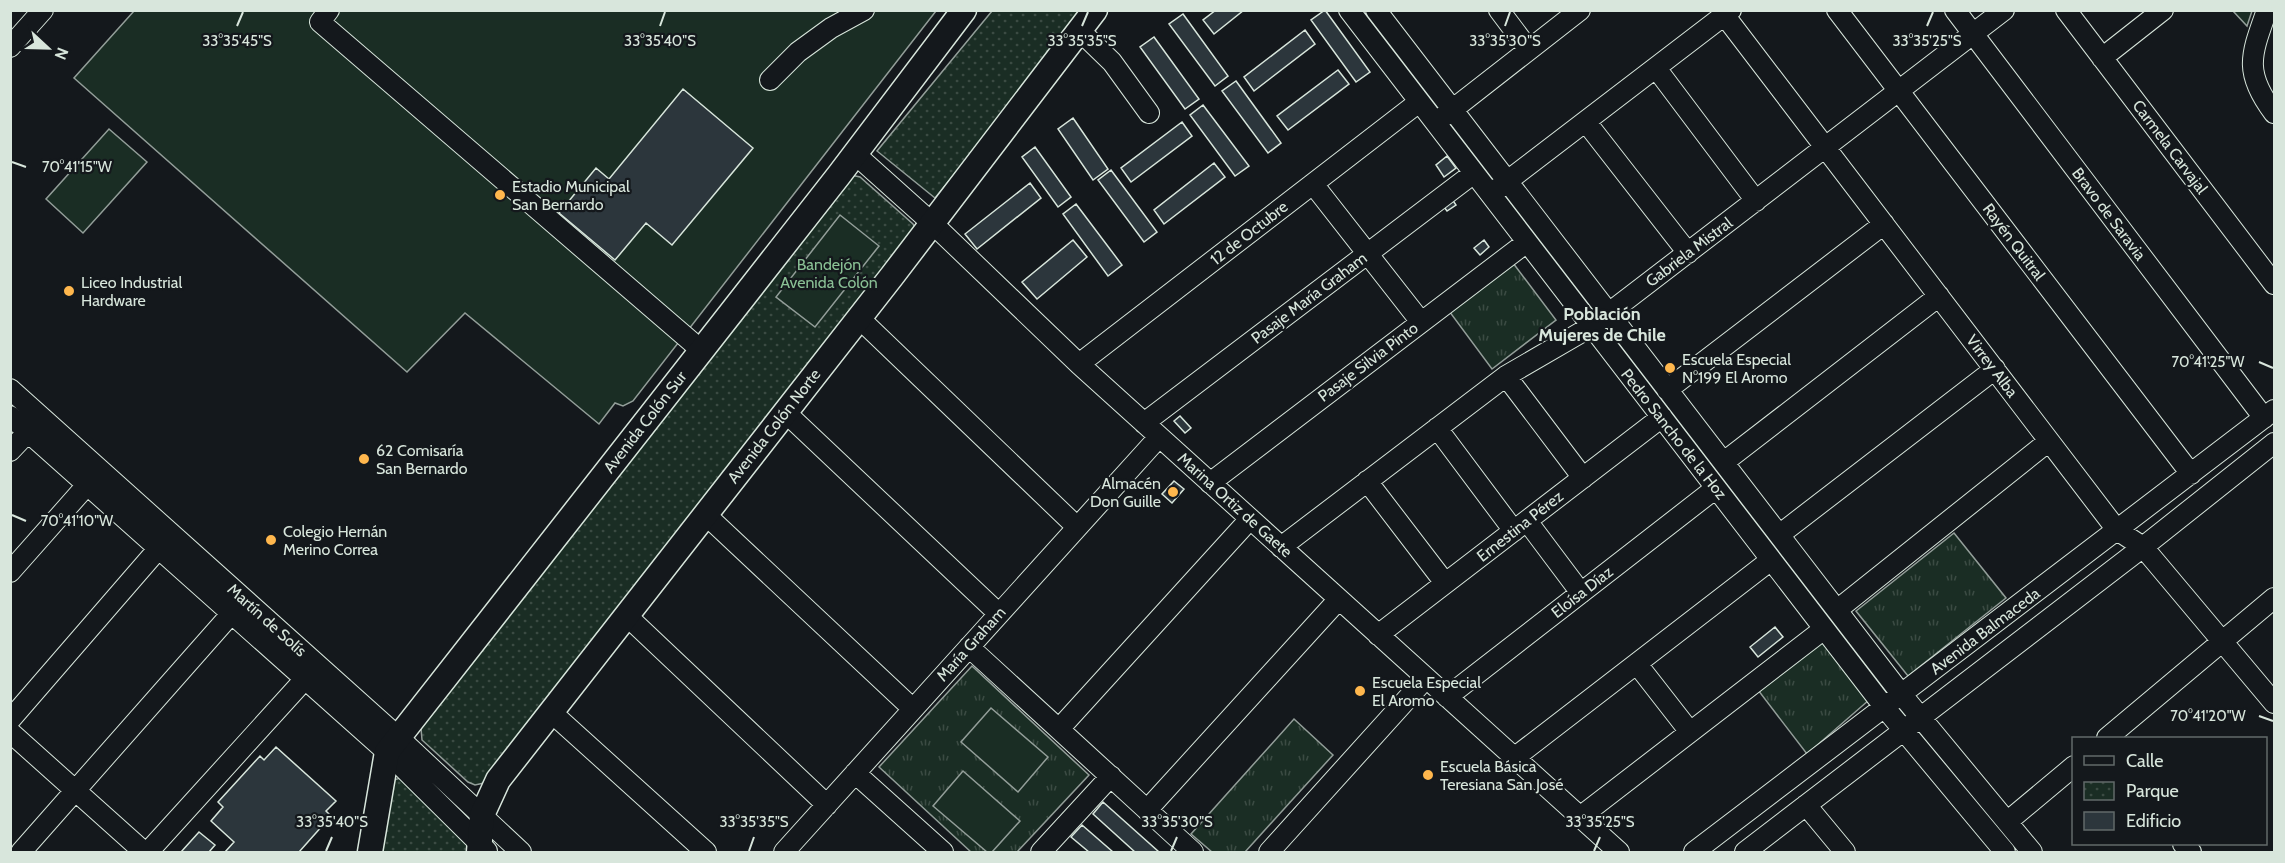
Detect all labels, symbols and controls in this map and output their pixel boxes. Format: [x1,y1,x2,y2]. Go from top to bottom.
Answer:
north arrow [18,18,78,78]
text: 33°35'45"S [202,32,272,50]
text: 33°35'40"S [624,32,696,50]
text: 33°35'35"S [1047,32,1117,50]
text: 33°35'30"S [1469,32,1541,50]
text: 33°35'25"S [1893,32,1962,50]
text: N [51,45,72,62]
street label: Carmela Carvajal [2128,96,2212,198]
text: 70°41'15"W [42,158,113,176]
street label: Bravo de Saravia [2068,164,2150,264]
place label: Estadio Municipal San Bernardo [512,177,630,214]
marker: Estadio Municipal San Bernardo [493,188,507,202]
street label: 12 de Octubre [1206,197,1292,269]
street label: Rayén Quitral [1979,200,2049,284]
street label: Gabriela Mistral [1642,213,1736,291]
street label: Pasaje María Graham [1247,248,1371,348]
park label: Bandejón Avenida Colón [780,255,878,292]
place label: Liceo Industrial Hardware [81,273,182,310]
marker: Liceo Industrial Hardware [62,284,76,298]
district label: Población Mujeres de Chile [1538,303,1666,346]
street label: Pasaje Silvia Pinto [1314,318,1422,406]
street label: Virrey Alba [1962,331,2022,401]
place label: Escuela Especial N°199 El Aromo [1682,350,1791,387]
text: 70°41'25"W [2172,353,2245,371]
marker: Escuela Especial N°199 El Aromo [1663,361,1677,375]
street label: Avenida Colón Norte [724,365,824,487]
street label: Pedro Sancho de la Hoz [1617,365,1731,503]
street label: Avenida Colón Sur [599,367,691,477]
place label: 62 Comisaría San Bernardo [376,441,468,478]
street label: Marina Ortiz de Gaete [1174,449,1296,561]
marker: 62 Comisaría San Bernardo [357,452,371,466]
place label: Almacén Don Guille [1090,474,1161,511]
marker: Almacén Don Guille [1166,485,1180,499]
street label: Ernestina Pérez [1473,486,1567,566]
text: 70°41'10"W [41,512,114,530]
place label: Colegio Hernán Merino Correa [283,522,387,559]
marker: Colegio Hernán Merino Correa [264,533,278,547]
street label: Eloísa Díaz [1547,562,1617,622]
street label: Martín de Solís [224,580,311,661]
street label: Avenida Balmaceda [1926,583,2044,678]
street label: María Graham [933,603,1009,685]
place label: Escuela Especial El Aromo [1372,673,1481,710]
marker: Escuela Especial El Aromo [1353,684,1367,698]
text: 70°41'20"W [2170,707,2246,725]
legend [2072,737,2267,845]
text: Calle [2126,750,2163,772]
place label: Escuela Básica Teresiana San José [1440,757,1563,794]
marker: Escuela Básica Teresiana San José [1421,768,1435,782]
text: Parque [2126,780,2179,802]
text: Edificio [2126,810,2181,832]
text: 33°35'40"S [296,813,368,831]
text: 33°35'35"S [719,813,789,831]
text: 33°35'30"S [1141,813,1213,831]
text: 33°35'25"S [1566,813,1635,831]

